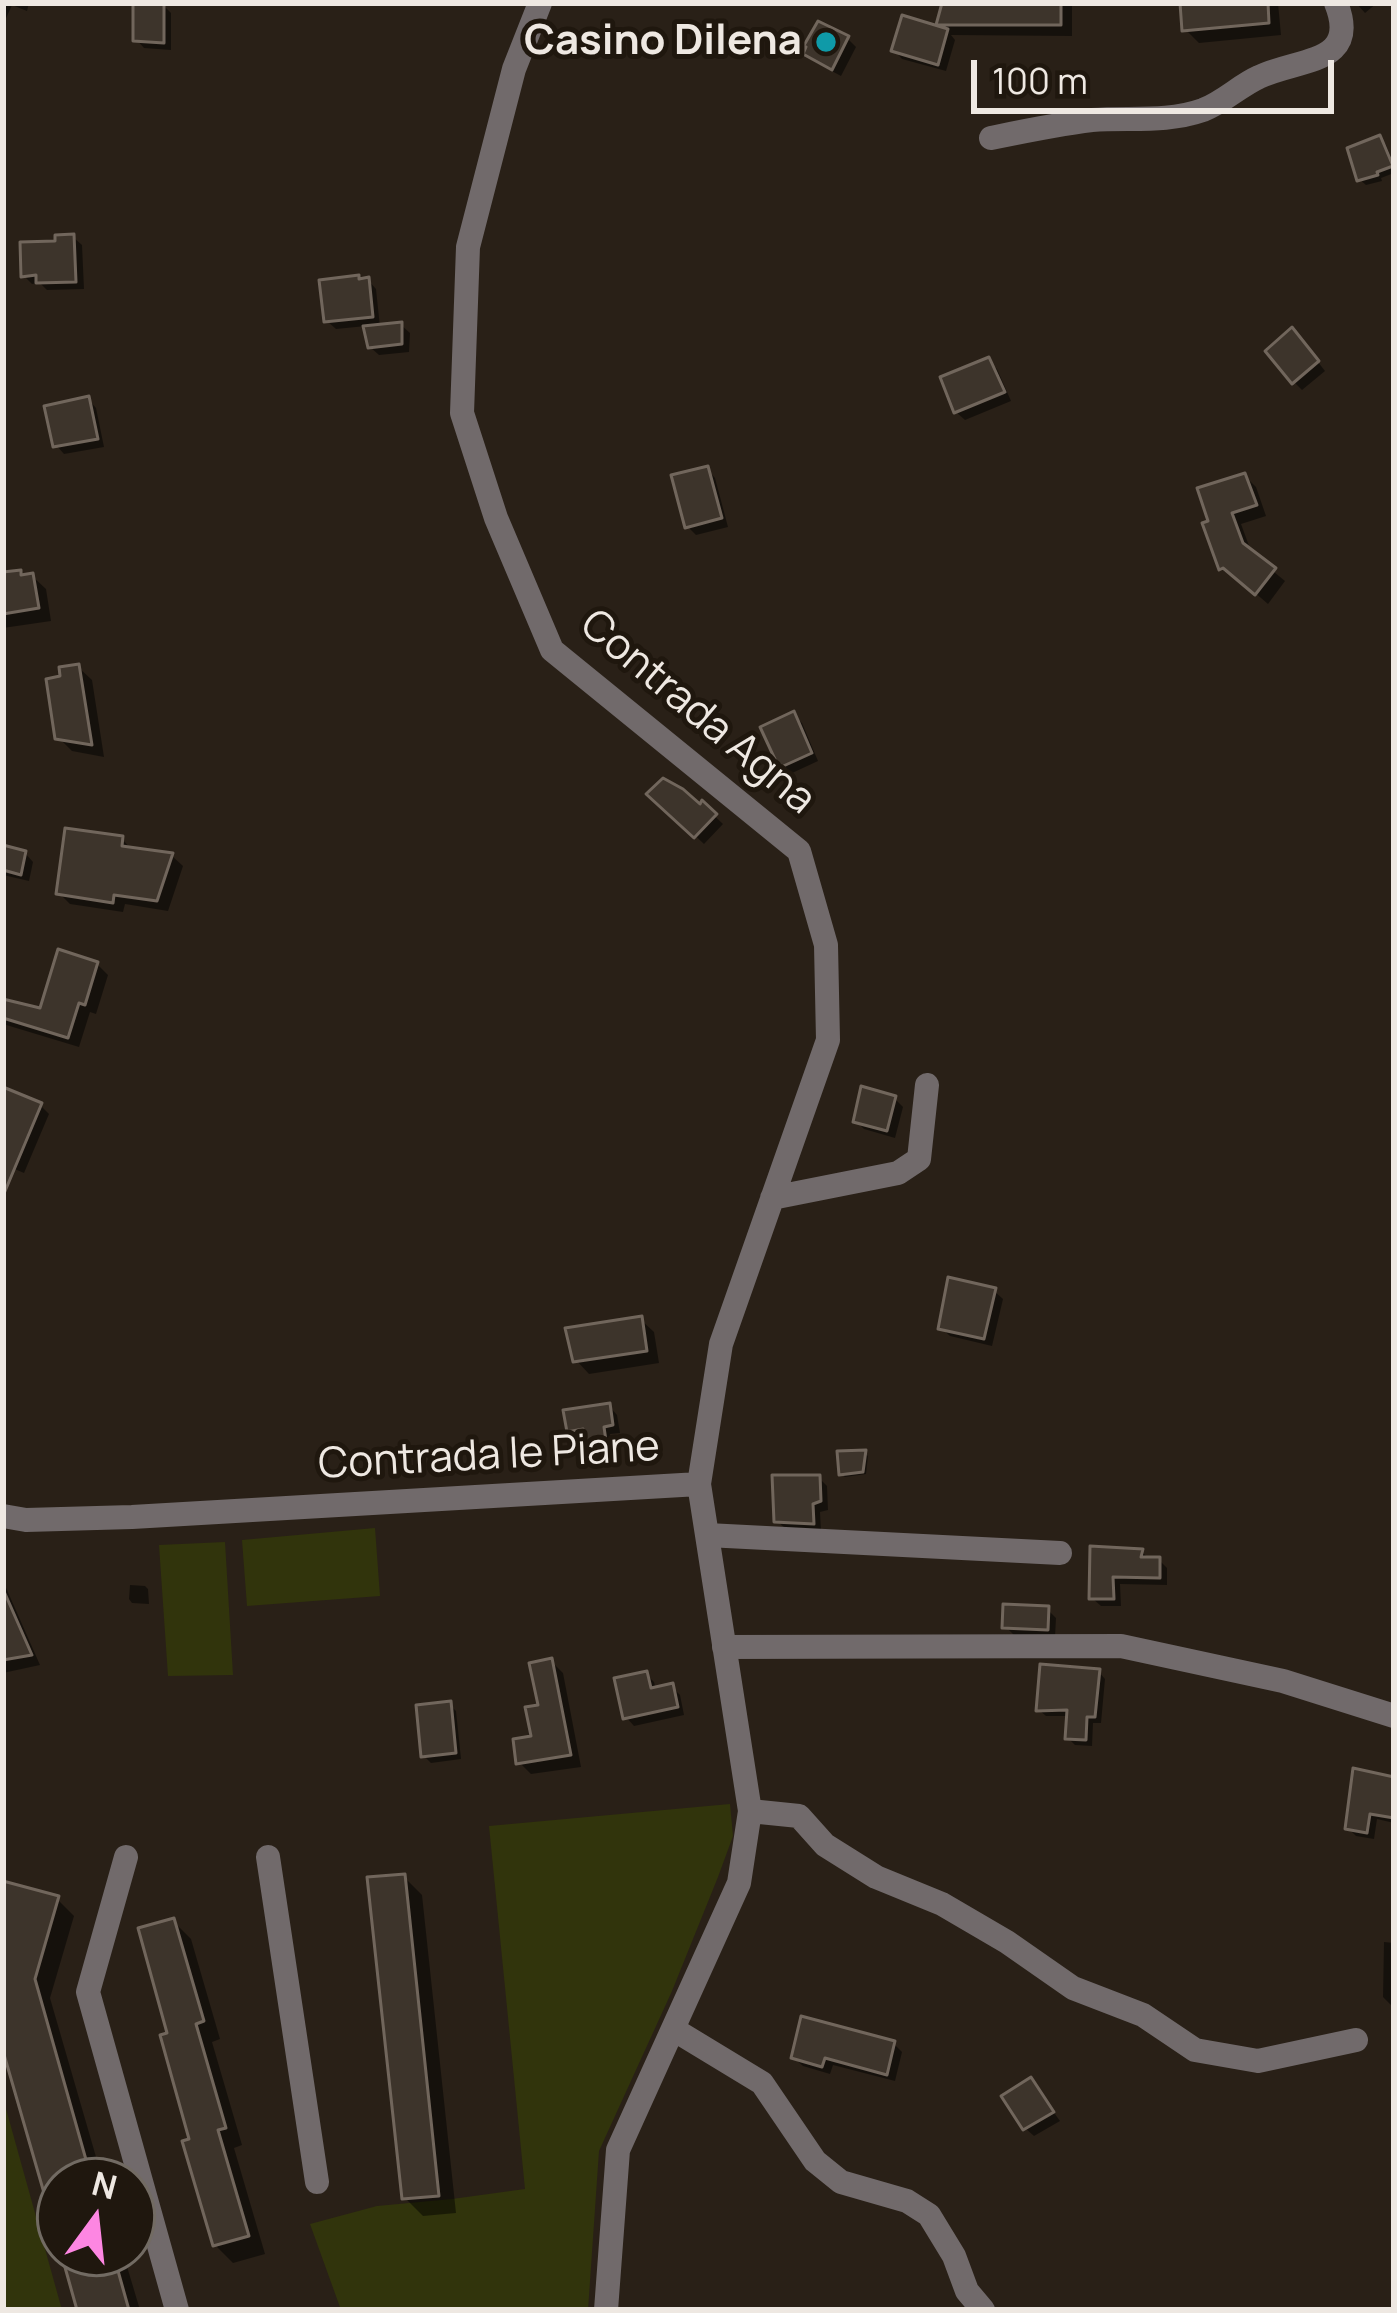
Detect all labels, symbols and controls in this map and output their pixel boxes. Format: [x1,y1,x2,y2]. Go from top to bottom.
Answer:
place label: Casino Dilena [524,17,802,67]
marker: Casino Dilena [813,29,839,55]
scale bar [977,36,1340,110]
text: 100 m [992,56,1088,105]
street label: Contrada Agna [569,600,825,826]
street label: Contrada le Piane [317,1423,661,1491]
north arrow [36,2157,156,2277]
text: N [87,2160,122,2209]

